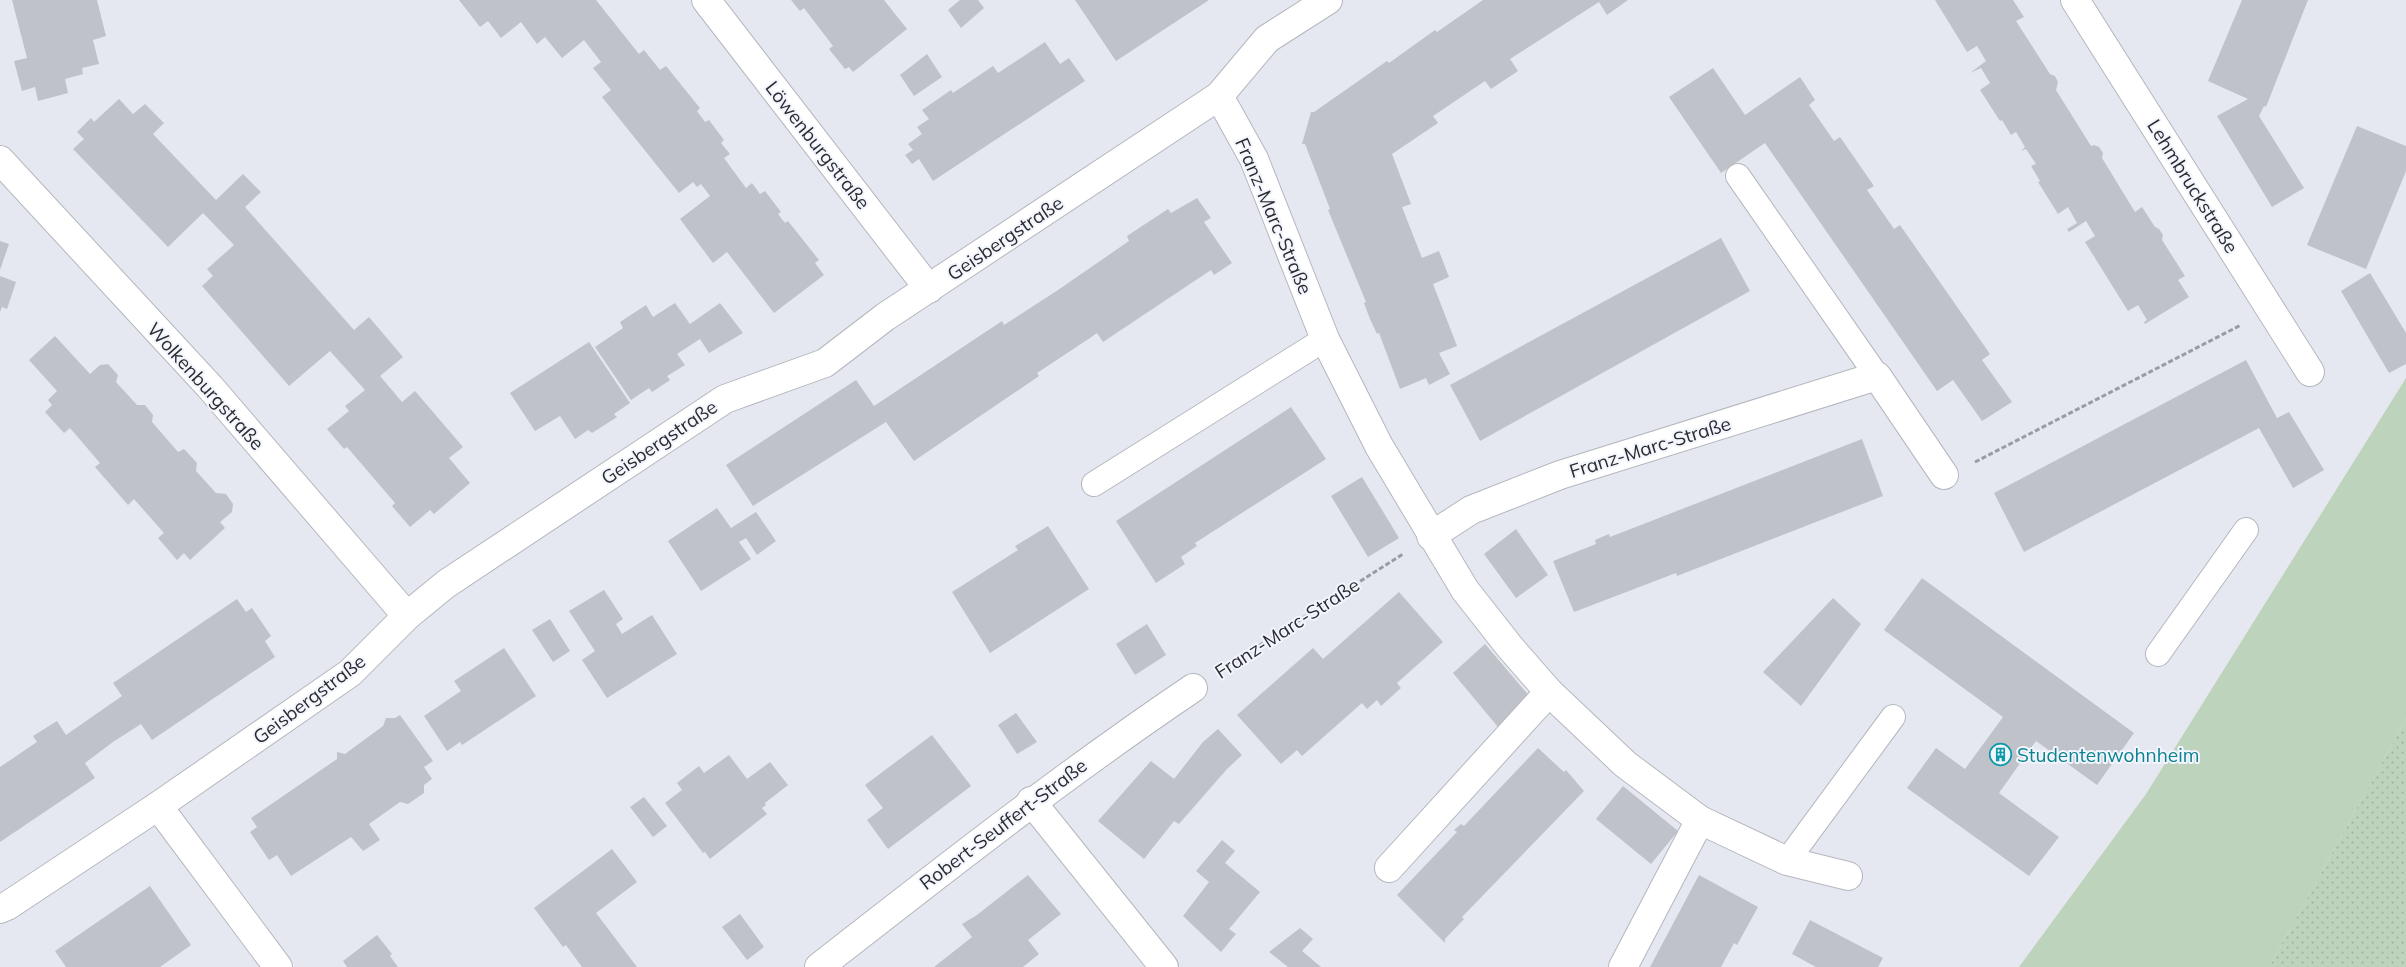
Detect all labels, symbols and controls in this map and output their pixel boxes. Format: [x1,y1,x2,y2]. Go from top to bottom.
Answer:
street label: Löwenburgstraße [761,76,875,214]
street label: Lehmbruckstraße [2142,115,2244,257]
street label: Franz-Marc-Straße [1230,134,1318,298]
street label: Geisbergstraße [942,190,1068,286]
street label: Wolkenburgstraße [142,317,270,455]
street label: Geisbergstraße [596,394,722,490]
street label: Franz-Marc-Straße [1566,411,1734,483]
street label: Franz-Marc-Straße [1210,572,1364,684]
street label: Geisbergstraße [248,649,370,749]
building icon: Studentenwohnheim [1989,743,2013,767]
place label: Studentenwohnheim [2017,743,2199,767]
street label: Robert-Seuffert-Straße [915,753,1091,895]

